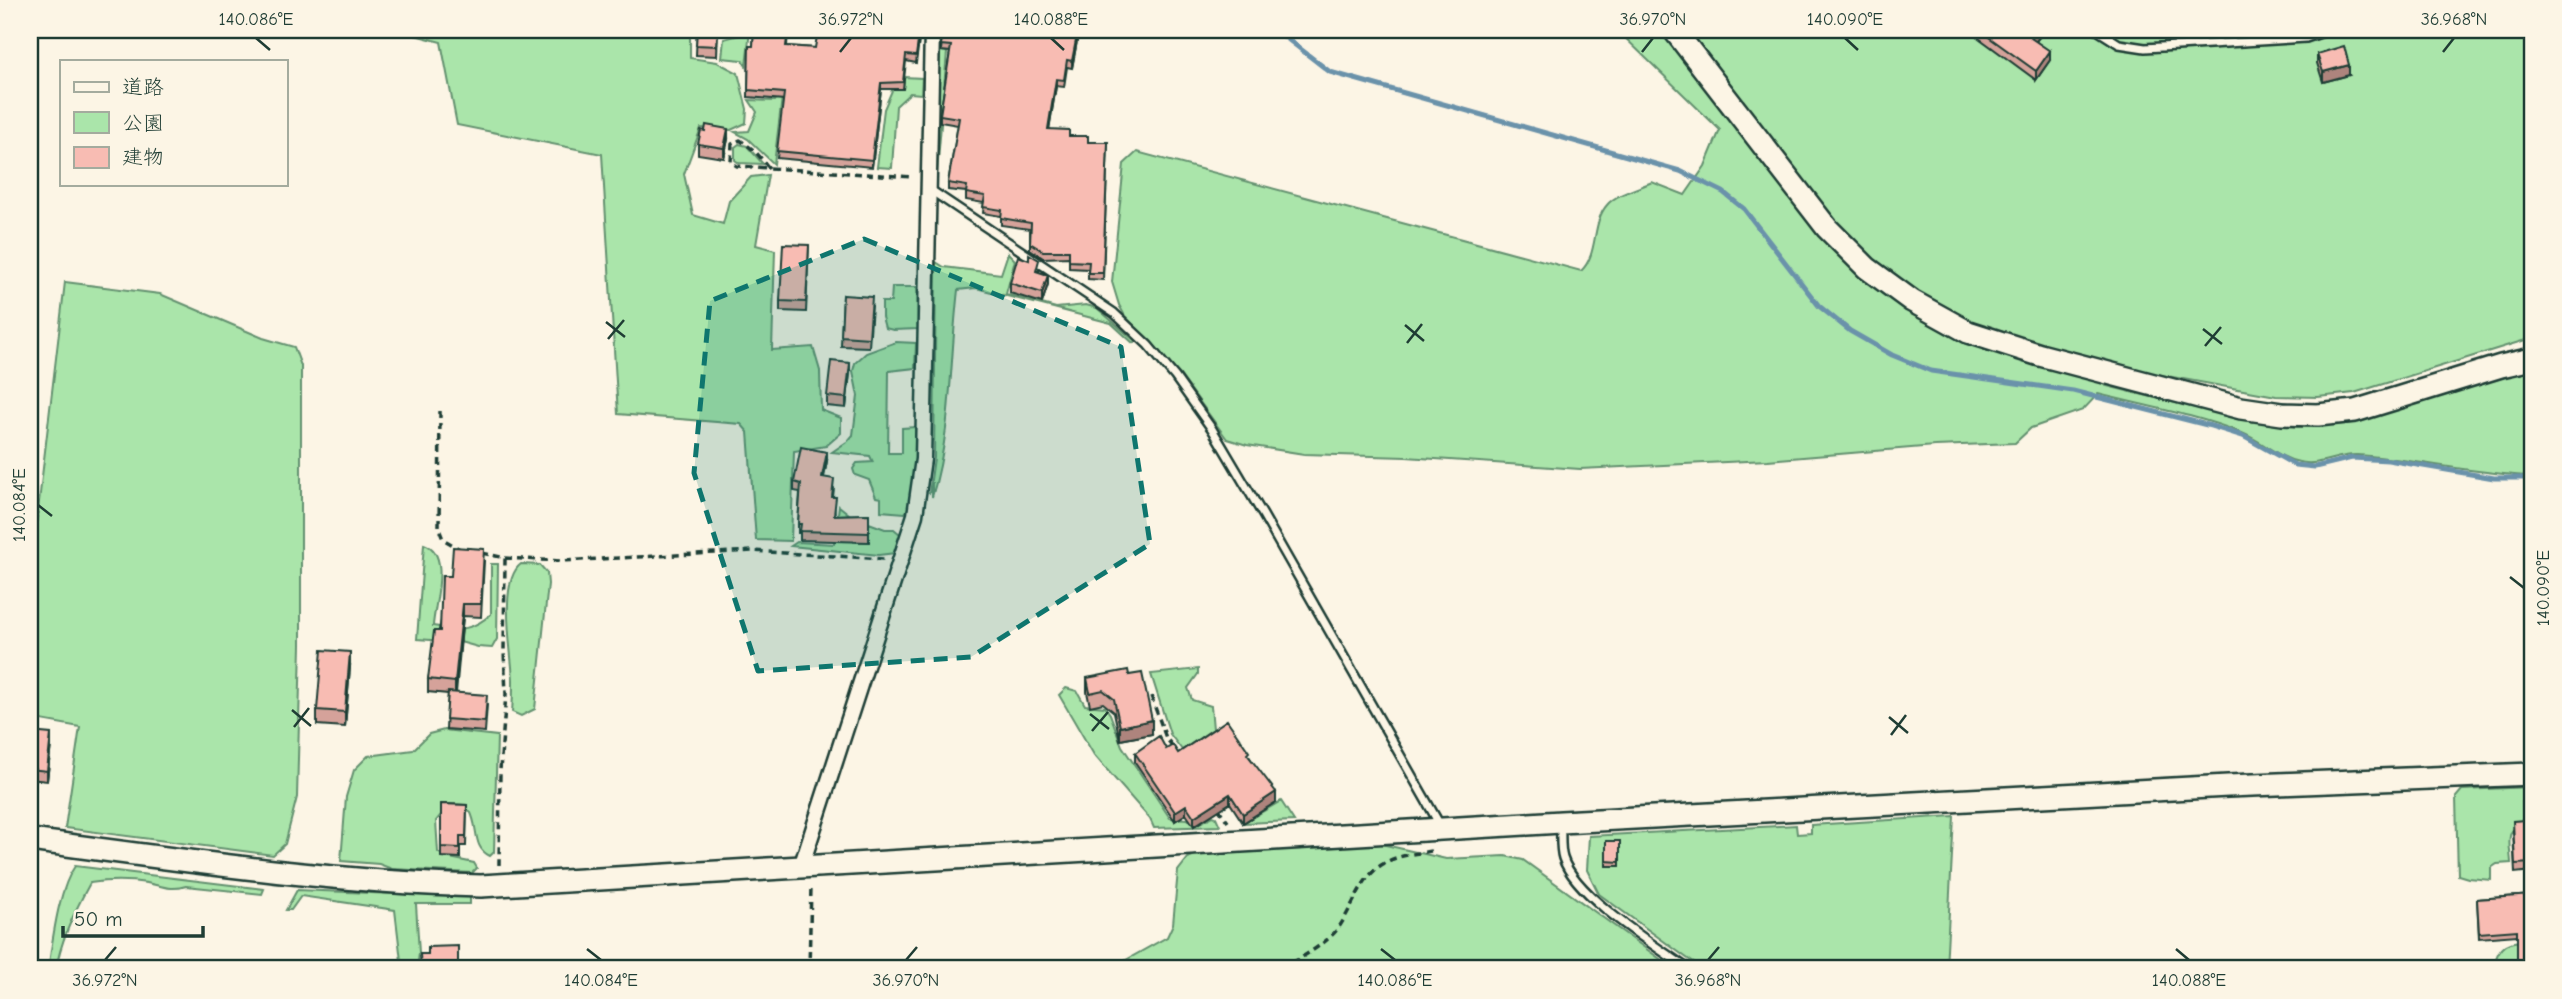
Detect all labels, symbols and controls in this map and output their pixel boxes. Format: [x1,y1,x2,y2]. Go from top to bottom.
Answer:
text: 140.086°E [219,9,294,30]
text: 36.972°N [818,9,884,30]
text: 140.088°E [1014,9,1088,30]
text: 36.970°N [1620,9,1686,30]
text: 140.090°E [1807,9,1883,30]
text: 36.968°N [2421,9,2487,30]
legend [60,60,287,186]
text: 道路 [122,75,164,99]
text: 公園 [122,111,164,135]
text: 建物 [122,145,164,169]
text: 140.084°E [9,468,30,542]
text: 140.090°E [2533,550,2554,626]
scale bar [63,894,203,938]
text: 50 m [74,907,123,931]
text: 36.972°N [72,970,138,991]
text: 140.084°E [564,970,638,991]
text: 36.970°N [873,970,939,991]
text: 140.086°E [1358,970,1433,991]
text: 36.968°N [1675,970,1741,991]
text: 140.088°E [2152,970,2226,991]

